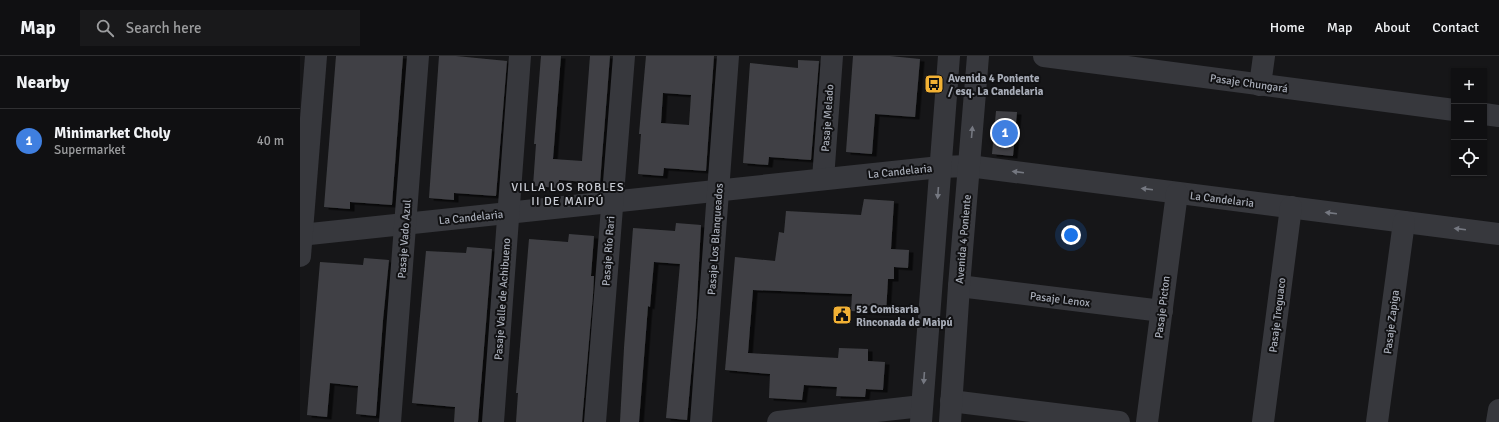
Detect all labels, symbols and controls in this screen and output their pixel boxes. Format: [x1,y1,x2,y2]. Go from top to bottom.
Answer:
search box [80,10,360,46]
text: Map [20,16,56,40]
icon: search [94,17,116,39]
text: Search here [126,19,201,37]
text: Home [1270,19,1305,36]
text: Map [1327,19,1352,36]
text: About [1374,19,1410,36]
text: Contact [1432,19,1479,36]
map controls [1451,68,1487,176]
button: + [1451,68,1487,104]
text: Nearby [16,72,69,93]
place label: Avenida 4 Poniente / esq. La Candelaria [948,72,1044,98]
street label: Pasaje Chungará [1209,72,1289,95]
bus stop icon: Avenida 4 Poniente / esq. La Candelaria [923,73,945,95]
street label: Pasaje Melado [819,84,836,152]
button: − [1451,104,1487,140]
pin: 1 [992,118,1018,148]
text: Minimarket Choly [54,124,170,142]
one-way arrow [969,126,976,138]
text: 1 [25,133,33,149]
text: 40 m [257,133,284,149]
button: locate [1451,140,1487,176]
text: Supermarket [54,142,126,158]
street label: La Candelaria [867,162,933,181]
one-way arrow [1012,169,1024,176]
district label: VILLA LOS ROBLES II DE MAIPÚ [511,180,625,209]
street label: Pasaje Los Blanqueados [705,182,726,295]
one-way arrow [1141,186,1153,192]
one-way arrow [935,187,942,199]
street label: La Candelaria [1189,189,1255,210]
street label: Avenida 4 Poniente [953,194,974,284]
street label: Pasaje Vado Azul [395,199,414,279]
street label: La Candelaria [438,208,504,227]
one-way arrow [1325,210,1337,216]
street label: Pasaje Río Rari [600,216,617,286]
your location [1061,225,1081,245]
one-way arrow [1454,226,1466,232]
street label: Pasaje Valle de Achibueno [492,237,513,360]
street label: Pasaje Picton [1152,275,1173,339]
street label: Pasaje Treguaco [1266,277,1289,353]
street label: Pasaje Lenox [1029,289,1091,310]
street label: Pasaje Zapiga [1381,289,1402,355]
place label: 52 Comisaria Rinconada de Maipú [856,303,952,329]
public building icon: 52 Comisaria Rinconada de Maipú [831,304,853,326]
one-way arrow [921,372,928,384]

